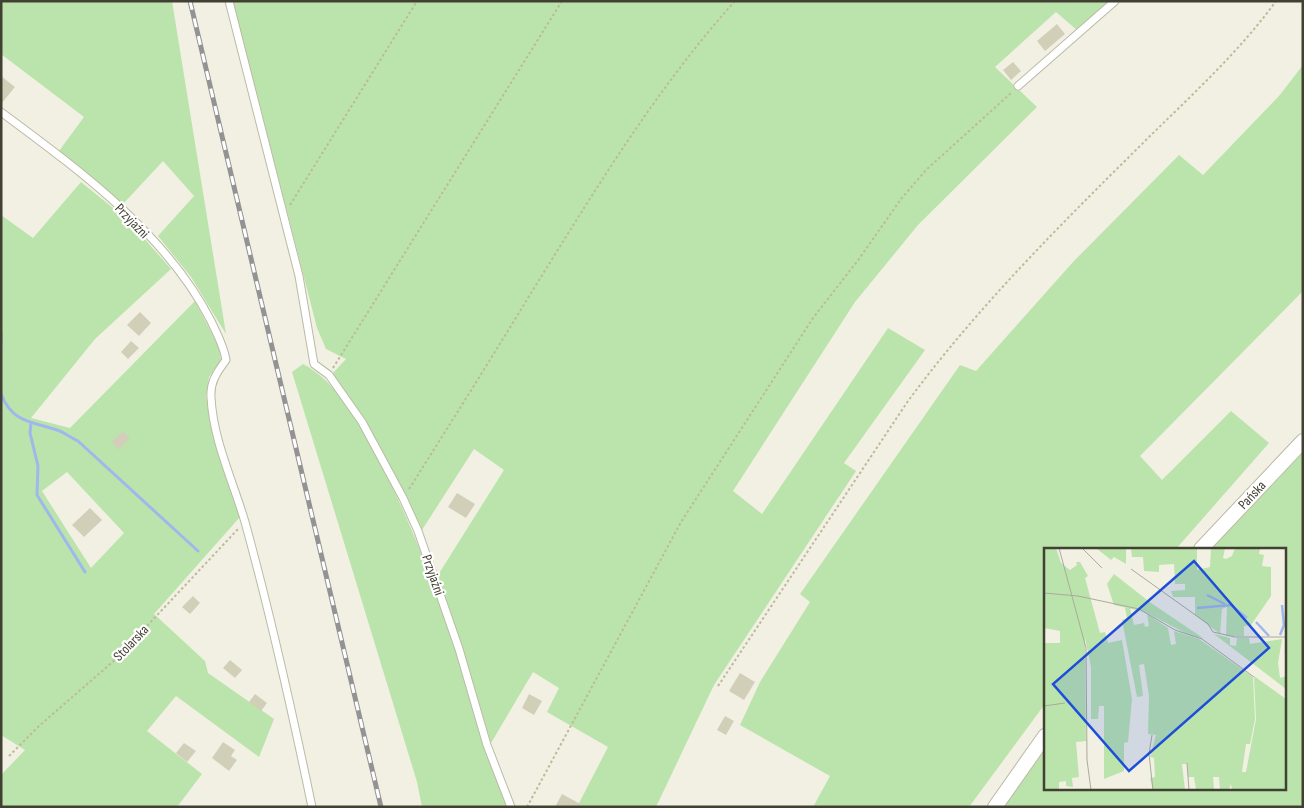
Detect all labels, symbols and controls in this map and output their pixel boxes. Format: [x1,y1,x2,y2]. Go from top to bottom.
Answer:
street label: Przyjaźni [111,200,153,242]
street label: Pańska [1235,477,1269,513]
inset map [1044,548,1286,790]
street label: Przyjaźni [418,552,448,598]
street label: Stolarska [110,621,152,665]

